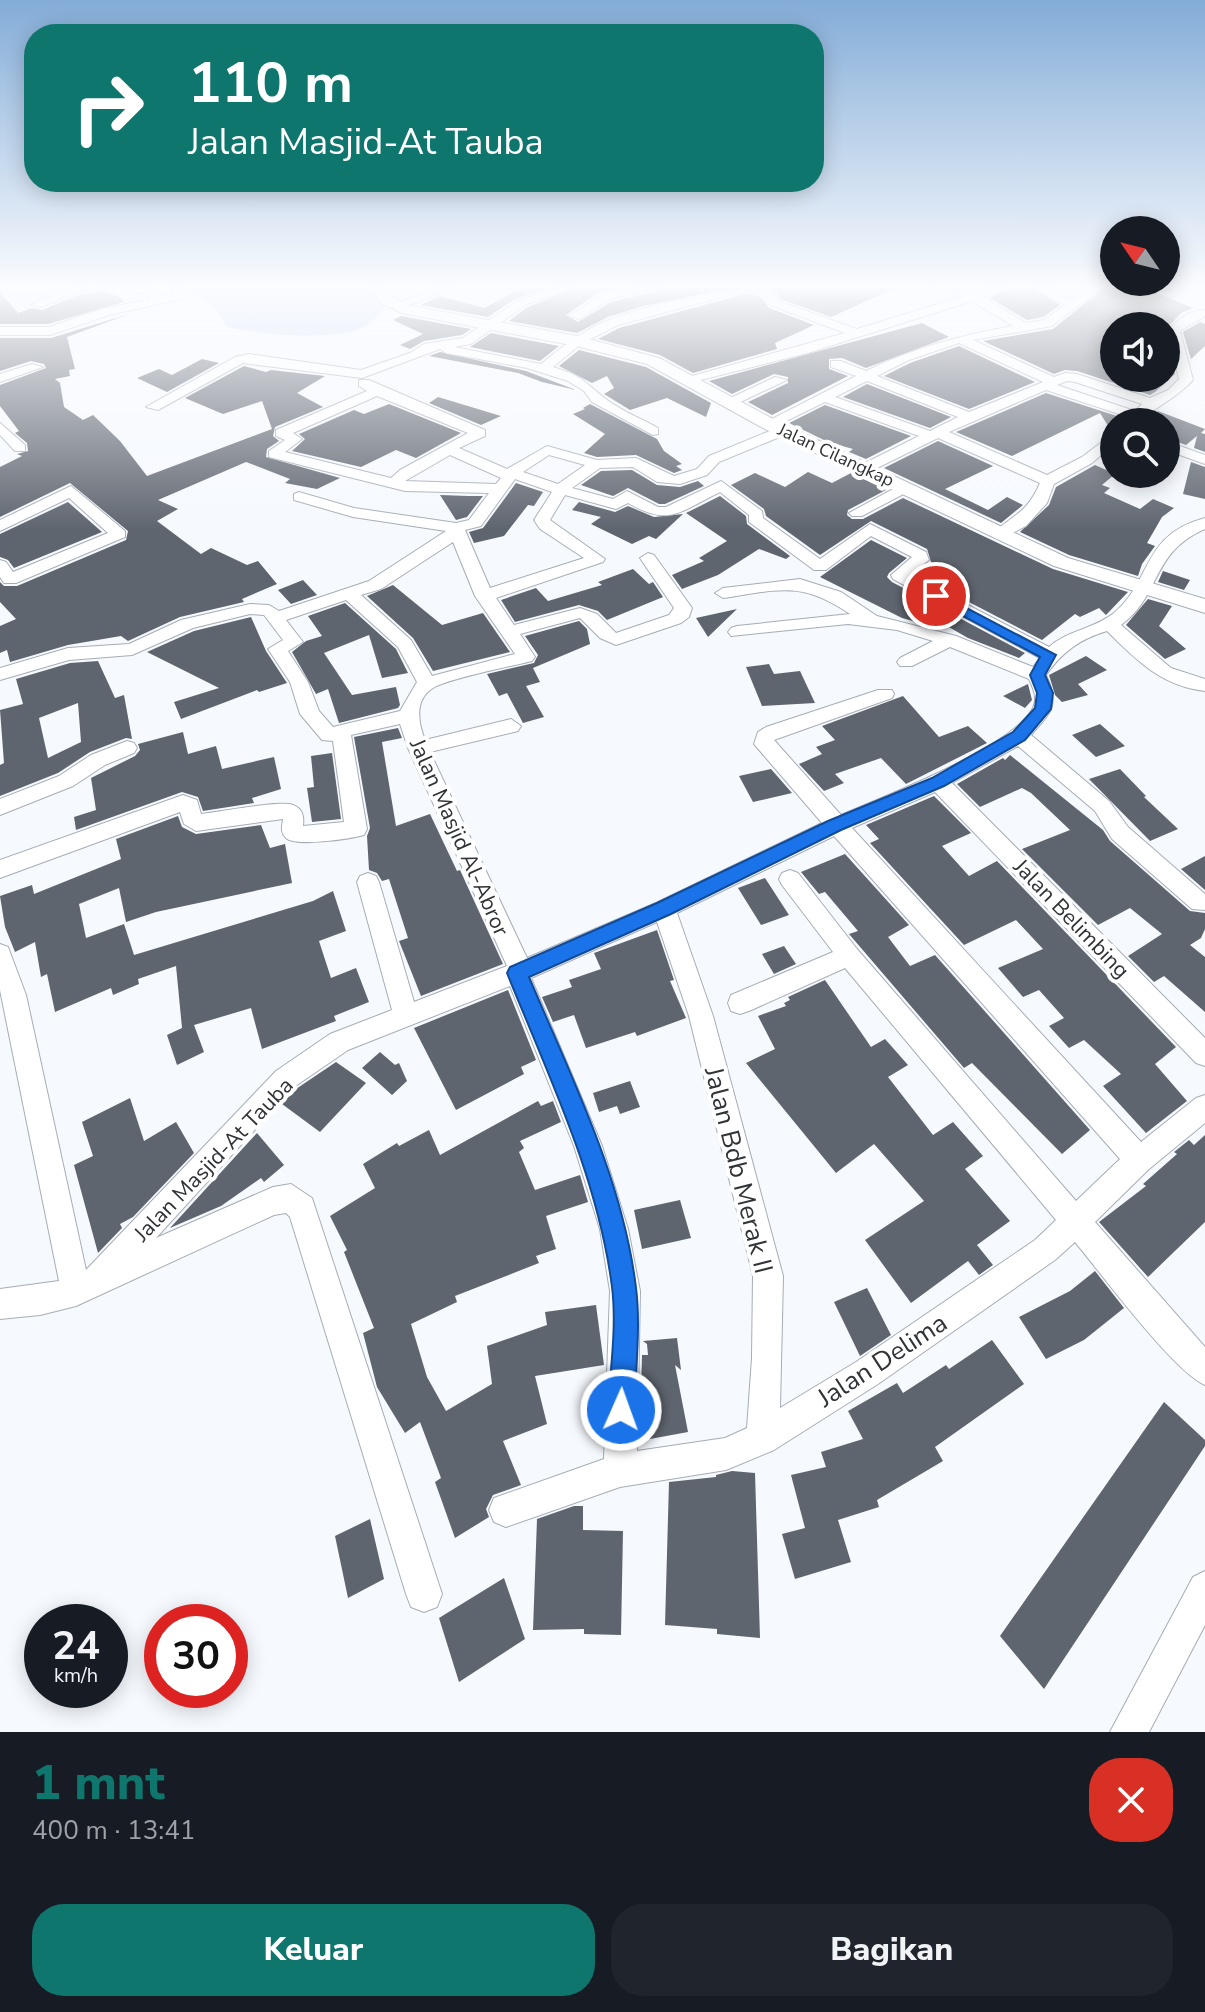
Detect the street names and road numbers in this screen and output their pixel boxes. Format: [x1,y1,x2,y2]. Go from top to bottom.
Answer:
street label: Jalan Cilangkap [773,417,898,492]
street label: Jalan Masjid Al-Abror [402,733,516,941]
street label: Jalan Belimbing [1006,852,1136,985]
street label: Jalan Bdb Merak II [696,1062,781,1277]
street label: Jalan Masjid-At Tauba [127,1071,300,1249]
street label: Jalan Delima [810,1305,954,1416]

